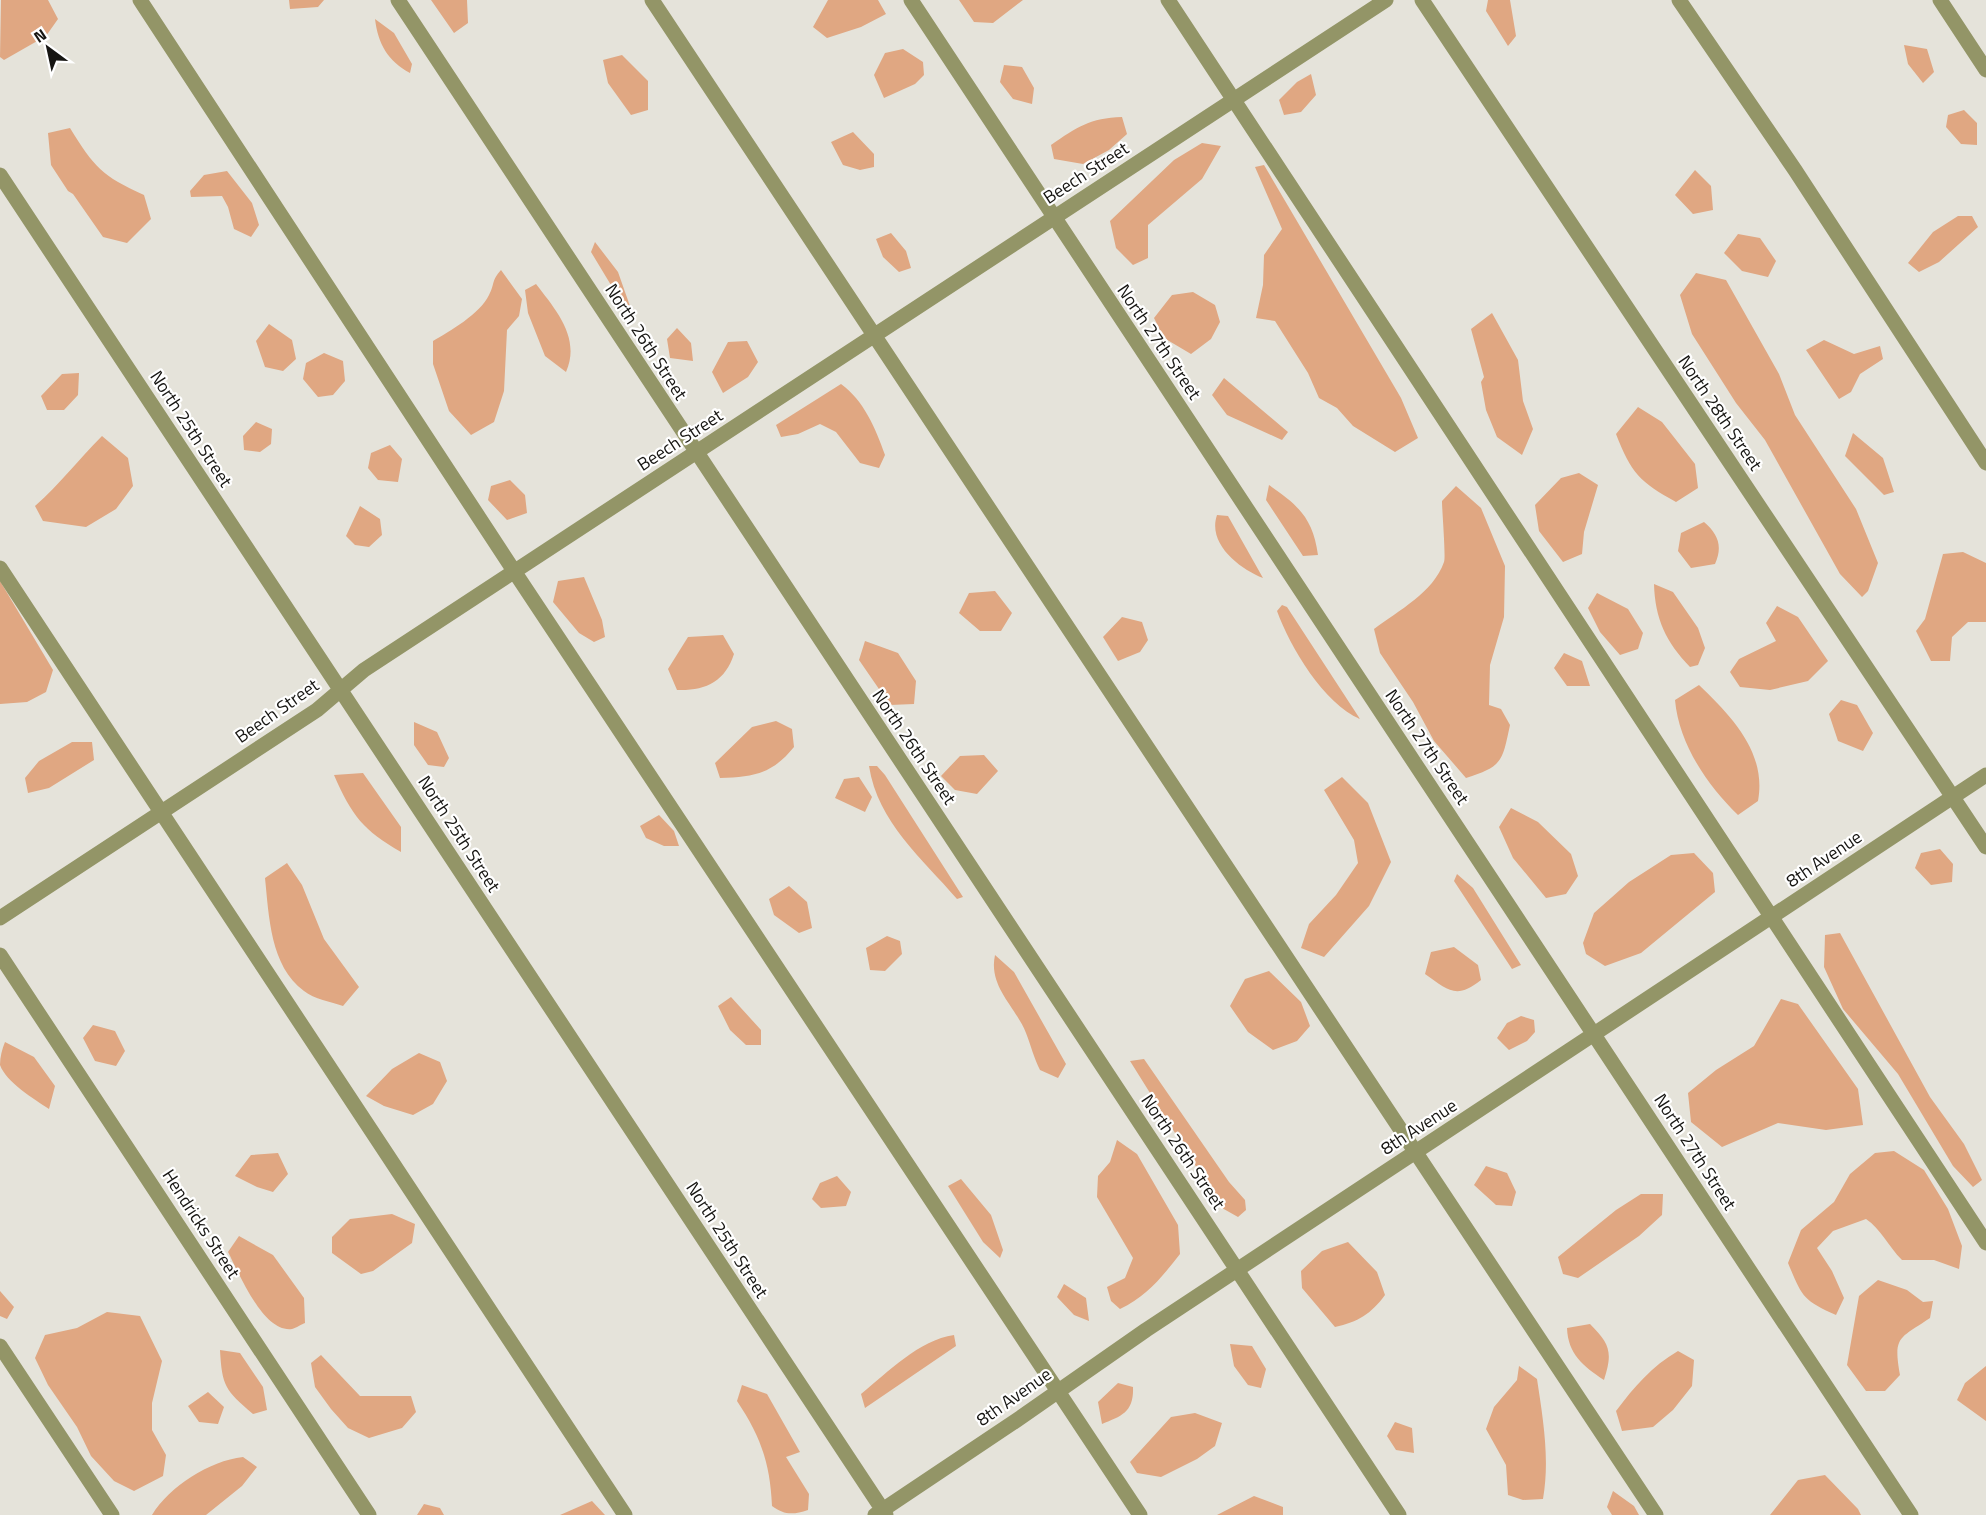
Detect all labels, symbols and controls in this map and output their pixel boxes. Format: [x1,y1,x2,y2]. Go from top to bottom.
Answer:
north arrow [18,18,78,78]
text: N [29,22,51,49]
street label: Beech Street [1038,134,1134,210]
street label: North 26th Street [599,278,695,406]
street label: North 27th Street [1111,279,1209,405]
street label: North 28th Street [1672,350,1770,476]
street label: North 25th Street [144,365,240,493]
street label: Beech Street [632,401,728,477]
street label: Beech Street [229,671,325,750]
street label: North 26th Street [866,684,964,810]
street label: North 27th Street [1379,684,1477,810]
street label: North 25th Street [412,770,508,898]
street label: 8th Avenue [1780,823,1867,894]
street label: North 27th Street [1648,1088,1744,1216]
street label: North 26th Street [1135,1089,1233,1215]
street label: 8th Avenue [1375,1092,1462,1161]
street label: Hendricks Street [156,1164,247,1284]
street label: North 25th Street [680,1176,776,1304]
street label: 8th Avenue [971,1361,1057,1432]

